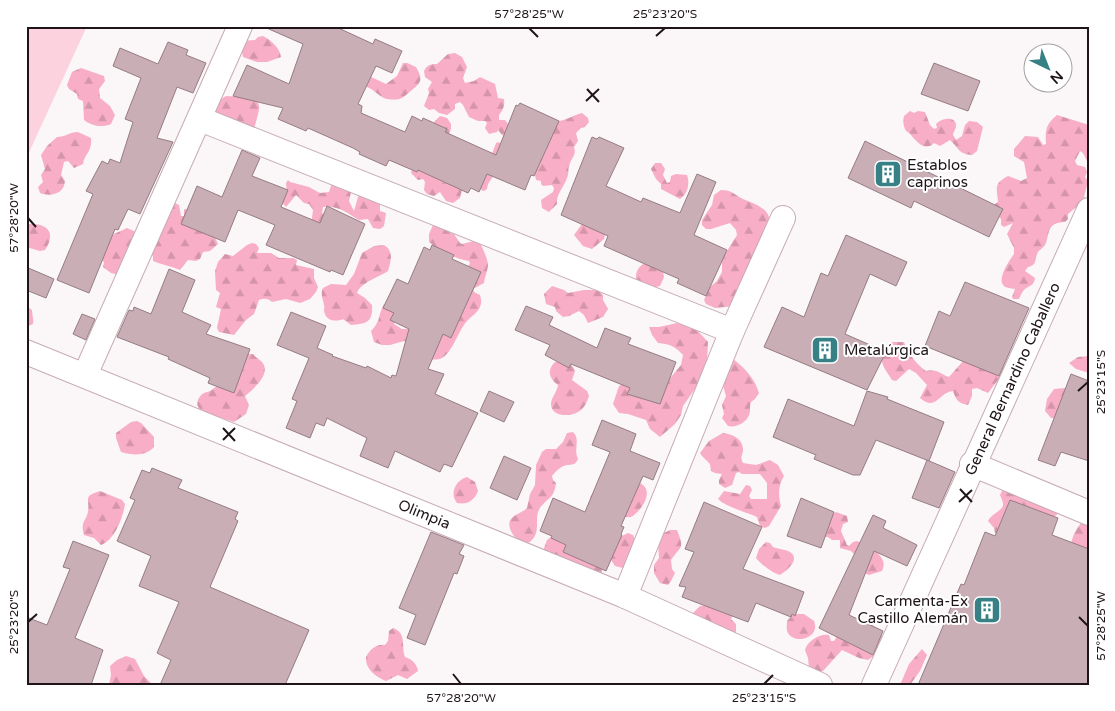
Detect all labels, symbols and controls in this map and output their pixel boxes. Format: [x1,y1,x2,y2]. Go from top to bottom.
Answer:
text: 57°28'25"W [494,7,564,21]
text: 25°23'20"S [633,7,697,21]
north arrow [1022,42,1072,92]
text: N [1047,67,1066,87]
place label: Establos caprinos [907,156,968,191]
building icon: Establos caprinos [873,159,903,189]
text: 57°28'20"W [7,183,21,253]
street label: General Bernardino Caballero [961,280,1064,478]
building icon: Metalúrgica [810,335,840,365]
place label: Metalúrgica [844,341,929,359]
text: 25°23'15"S [1094,350,1108,414]
street label: Olimpia [395,496,453,533]
text: 25°23'20"S [7,590,21,654]
text: 57°28'25"W [1094,591,1108,661]
place label: Carmenta-Ex Castillo Alemán [857,592,968,627]
building icon: Carmenta-Ex Castillo Alemán [972,595,1002,625]
text: 57°28'20"W [426,691,496,705]
text: 25°23'15"S [732,691,796,705]

